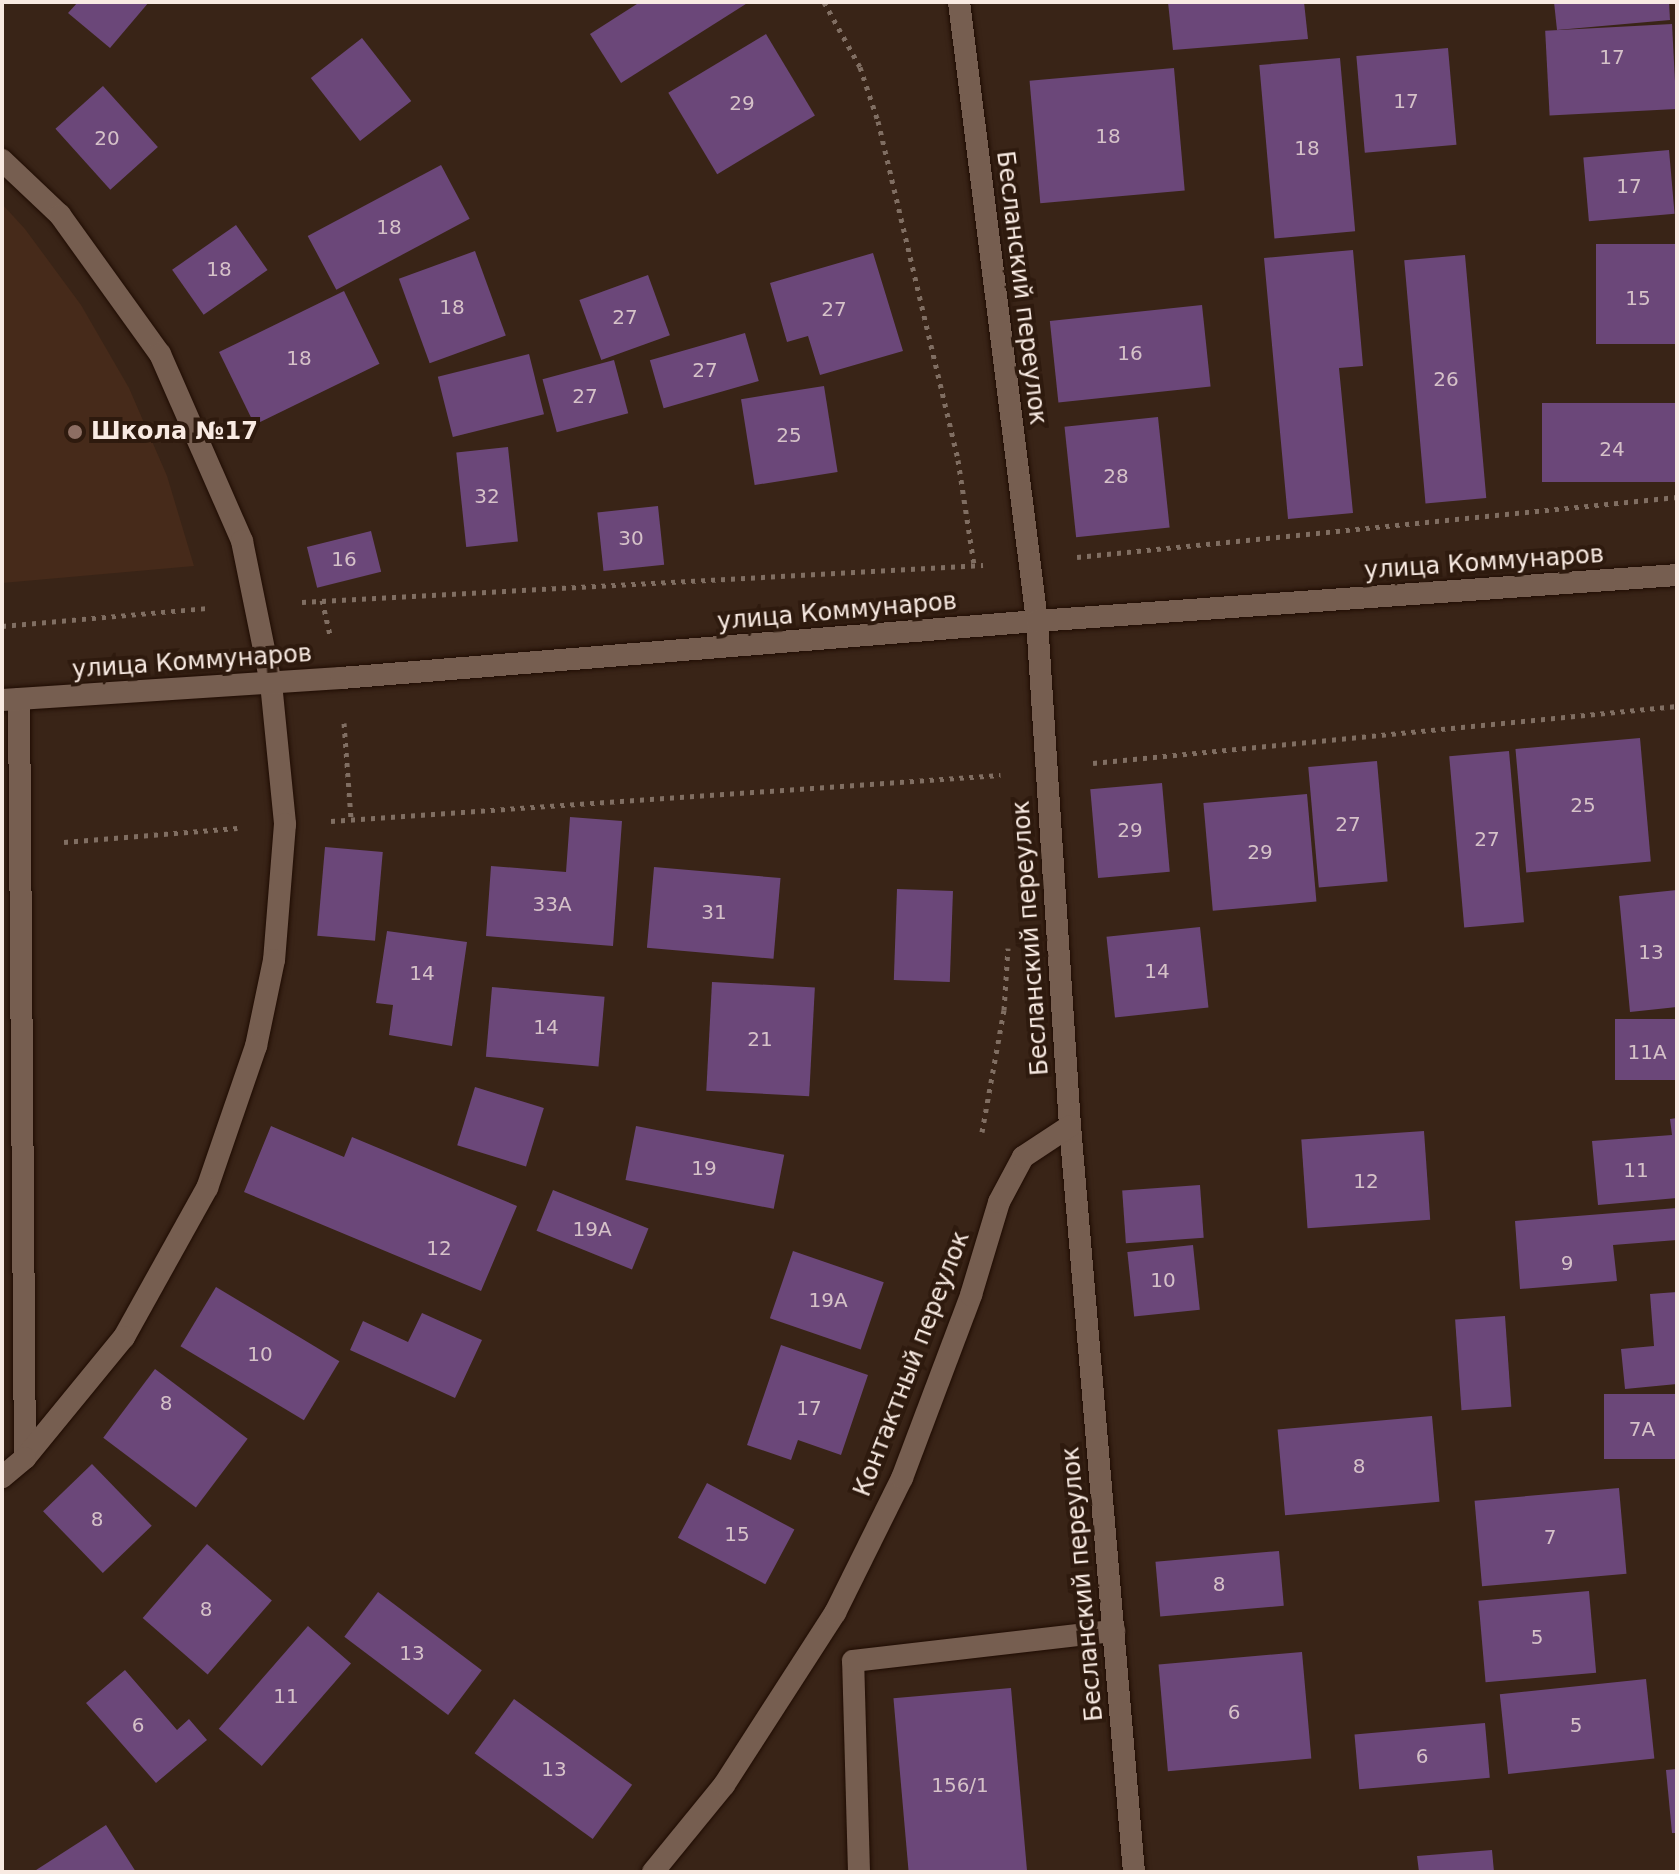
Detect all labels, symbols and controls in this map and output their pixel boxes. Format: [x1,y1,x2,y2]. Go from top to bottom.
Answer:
house number: 17 [1599,45,1625,69]
house number: 17 [1393,89,1419,113]
house number: 29 [729,91,755,115]
house number: 18 [1095,124,1121,148]
house number: 20 [94,126,120,150]
house number: 18 [1294,136,1320,160]
street label: Бесланский переулок [990,149,1052,427]
house number: 17 [1616,174,1642,198]
house number: 18 [376,215,402,239]
house number: 18 [206,257,232,281]
house number: 15 [1625,286,1651,310]
house number: 18 [439,295,465,319]
house number: 27 [821,297,847,321]
house number: 27 [612,305,638,329]
house number: 16 [1117,341,1143,365]
house number: 18 [286,346,312,370]
house number: 27 [692,358,718,382]
house number: 26 [1433,367,1459,391]
house number: 27 [572,384,598,408]
place label: Школа №17 [91,418,258,446]
marker: Школа №17 [66,423,84,441]
house number: 25 [776,423,802,447]
house number: 24 [1599,437,1625,461]
house number: 28 [1103,464,1129,488]
house number: 32 [474,484,500,508]
house number: 30 [618,526,644,550]
street label: улица Коммунаров [1363,540,1605,586]
house number: 16 [331,547,357,571]
street label: улица Коммунаров [716,587,958,637]
street label: улица Коммунаров [71,639,313,685]
house number: 25 [1570,793,1596,817]
street label: Бесланский переулок [1007,799,1055,1077]
house number: 27 [1335,812,1361,836]
house number: 29 [1117,818,1143,842]
house number: 27 [1474,827,1500,851]
house number: 29 [1247,840,1273,864]
house number: 33А [532,892,572,916]
house number: 31 [701,900,727,924]
house number: 13 [1638,940,1664,964]
house number: 14 [1144,959,1170,983]
house number: 14 [409,961,435,985]
house number: 14 [533,1015,559,1039]
house number: 21 [747,1027,773,1051]
house number: 11А [1627,1040,1667,1064]
house number: 19 [691,1156,717,1180]
house number: 11 [1623,1158,1649,1182]
house number: 12 [1353,1169,1379,1193]
house number: 19А [572,1217,612,1241]
street label: Контактный переулок [848,1227,976,1501]
house number: 12 [426,1236,452,1260]
house number: 9 [1561,1251,1573,1275]
house number: 10 [1150,1268,1176,1292]
house number: 19А [808,1288,848,1312]
house number: 10 [247,1342,273,1366]
house number: 8 [160,1391,172,1415]
house number: 17 [796,1396,822,1420]
house number: 7А [1629,1417,1655,1441]
street label: Бесланский переулок [1057,1445,1109,1723]
house number: 8 [1353,1454,1365,1478]
house number: 8 [91,1507,103,1531]
house number: 15 [724,1522,750,1546]
house number: 7 [1544,1525,1556,1549]
house number: 8 [1213,1572,1225,1596]
house number: 8 [200,1597,212,1621]
house number: 5 [1531,1625,1543,1649]
house number: 13 [399,1641,425,1665]
house number: 11 [273,1684,299,1708]
house number: 6 [1228,1700,1240,1724]
house number: 6 [132,1713,144,1737]
house number: 5 [1570,1713,1582,1737]
house number: 6 [1416,1744,1428,1768]
house number: 13 [541,1757,567,1781]
house number: 156/1 [931,1773,989,1797]

